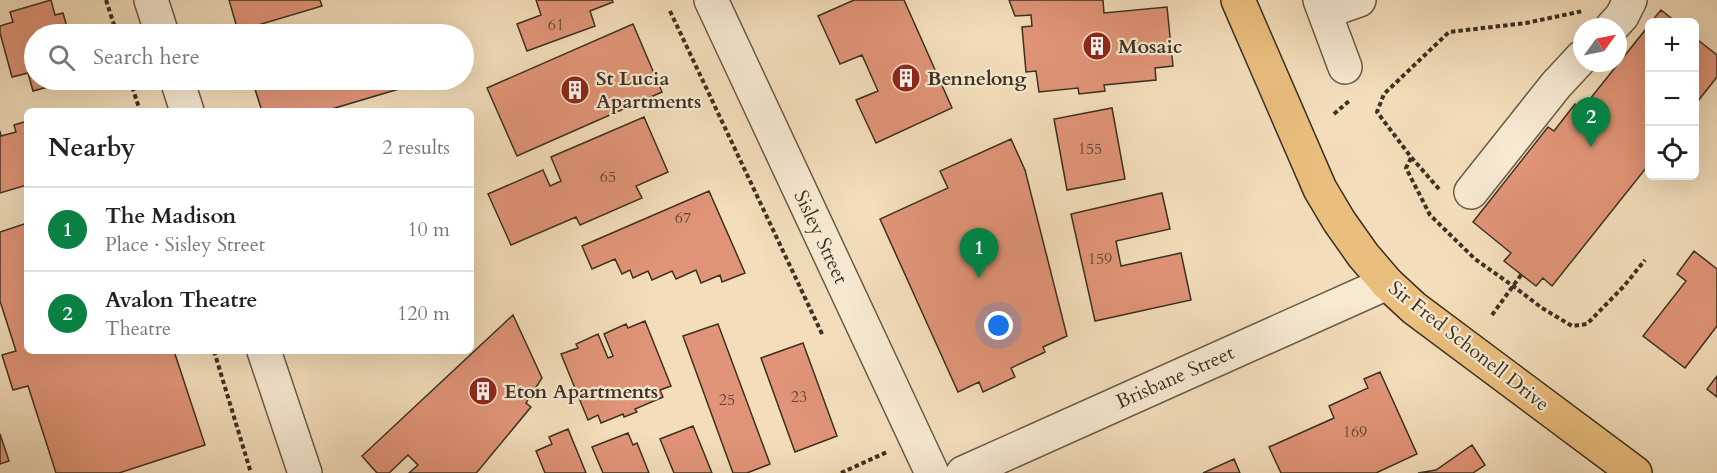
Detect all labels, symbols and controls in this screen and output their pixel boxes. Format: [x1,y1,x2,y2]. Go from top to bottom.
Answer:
house number: 61 [548,14,564,36]
north arrow [1573,18,1627,72]
map controls [1645,18,1699,180]
button: + [1645,18,1699,72]
search box [24,24,474,90]
building icon: Mosaic [1081,30,1113,62]
place label: Mosaic [1118,33,1182,60]
icon: search [45,41,78,74]
text: Search here [93,42,200,72]
building icon: Bennelong [890,62,922,94]
place label: St Lucia Apartments [596,65,701,115]
place label: Bennelong [927,65,1026,92]
button: − [1645,72,1699,126]
building icon: St Lucia Apartments [559,74,591,106]
pin: 2 [1572,98,1610,147]
button: locate [1645,126,1699,180]
text: Nearby [48,130,136,165]
text: 2 results [382,134,450,161]
house number: 155 [1078,138,1102,160]
house number: 65 [600,166,616,188]
street label: Sisley Street [788,186,855,289]
text: The Madison [105,201,237,231]
house number: 67 [675,207,691,229]
text: 1 [62,216,73,243]
text: 10 m [407,216,450,243]
pin: 1 [960,228,998,278]
text: Place · Sisley Street [105,231,265,258]
house number: 159 [1088,248,1112,270]
street label: Sir Fred Schonell Drive [1383,275,1555,417]
text: Avalon Theatre [105,285,257,315]
text: 2 [62,300,73,327]
text: 120 m [397,300,450,327]
your location [984,311,1013,340]
text: Theatre [105,315,171,342]
street label: Brisbane Street [1112,339,1239,415]
building icon: Eton Apartments [467,375,499,407]
place label: Eton Apartments [504,378,658,405]
house number: 23 [791,386,807,408]
house number: 25 [719,389,735,411]
house number: 169 [1343,421,1367,443]

